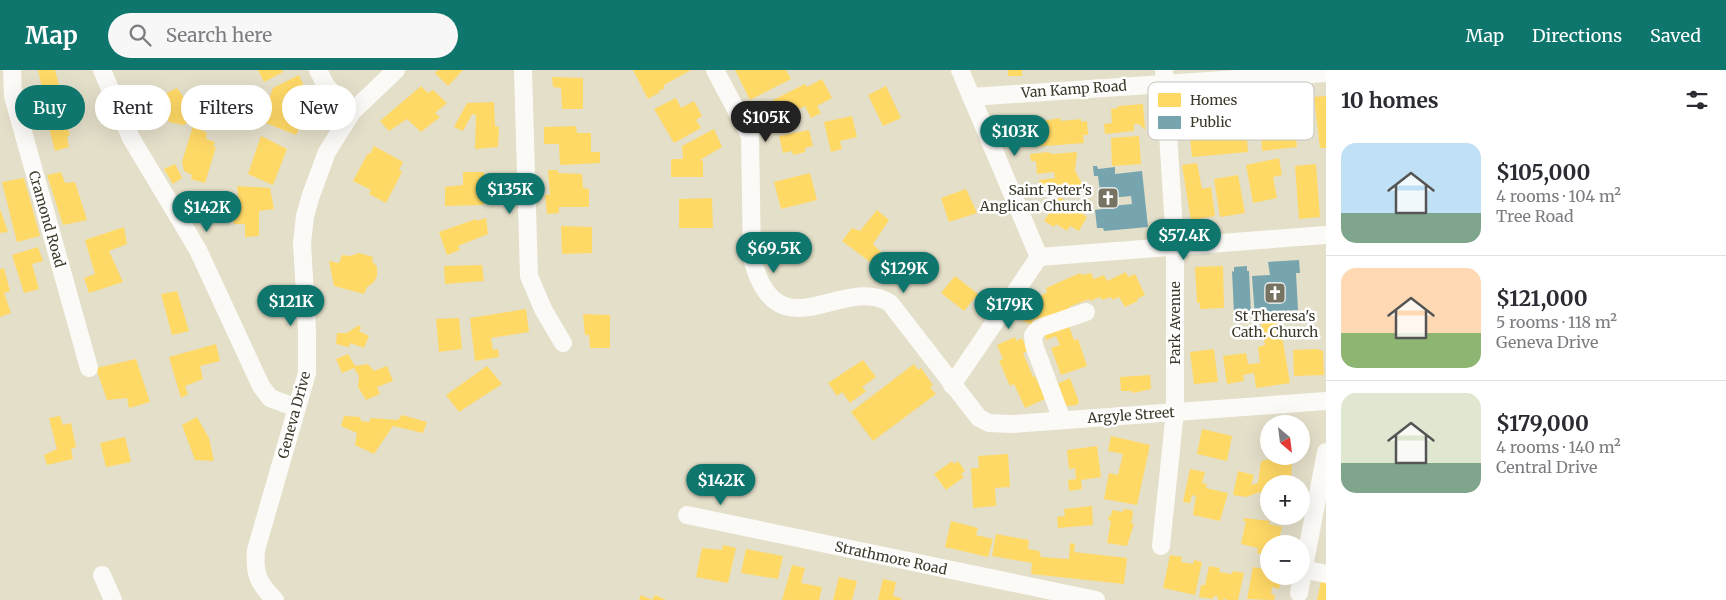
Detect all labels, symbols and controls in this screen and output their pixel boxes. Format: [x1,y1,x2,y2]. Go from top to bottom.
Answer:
search box [108,13,458,58]
text: Map [25,20,78,51]
icon: search [126,21,154,49]
text: Search here [166,23,272,47]
text: Map [1466,24,1504,47]
text: Directions [1532,24,1622,47]
text: Saved [1650,24,1701,47]
street label: Van Kamp Road [1020,76,1128,102]
legend [1148,82,1314,140]
chip: Buy [15,85,85,130]
chip: Rent [95,85,171,130]
chip: Filters [181,85,272,130]
chip: New [282,85,356,130]
icon: filters [1683,86,1711,114]
text: 10 homes [1341,87,1439,114]
text: Homes [1190,91,1237,109]
pin: $105K [731,100,801,143]
text: $105K [742,107,790,127]
text: Public [1190,113,1232,131]
pin: $103K [980,114,1050,157]
text: $103K [991,121,1039,141]
text: $105,000 [1496,159,1590,186]
icon: home [1381,163,1441,223]
street label: Cramond Road [25,169,70,270]
pin: $135K [475,172,545,215]
text: $135K [487,179,533,199]
place label: Saint Peter's Anglican Church [979,181,1092,215]
church icon: Saint Peter's Anglican Church [1096,186,1120,210]
text: 4 rooms · 104 m² [1496,186,1621,206]
pin: $142K [172,190,242,233]
text: $142K [183,197,231,217]
text: Tree Road [1496,206,1574,226]
pin: $57.4K [1143,218,1225,261]
text: $57.4K [1158,225,1210,245]
pin: $69.5K [733,232,815,274]
text: $69.5K [747,238,801,258]
pin: $129K [869,252,939,294]
text: $129K [880,258,928,278]
street label: Park Avenue [1166,281,1184,365]
church icon: St Theresa's Cath. Church [1263,281,1287,305]
pin: $121K [256,284,326,327]
text: $121,000 [1496,285,1588,312]
pin: $179K [974,288,1044,330]
icon: home [1381,288,1441,348]
text: $121K [268,291,314,311]
text: $179K [985,294,1033,314]
place label: St Theresa's Cath. Church [1232,307,1318,341]
text: 5 rooms · 118 m² [1496,312,1617,332]
text: Geneva Drive [1496,332,1598,352]
street label: Geneva Drive [274,369,314,461]
street label: Argyle Street [1086,403,1176,427]
text: $179,000 [1496,410,1589,437]
icon: home [1381,413,1441,473]
north arrow [1260,415,1310,465]
map controls [1260,415,1310,585]
text: 4 rooms · 140 m² [1496,437,1621,457]
text: Central Drive [1496,457,1597,477]
pin: $142K [686,464,756,506]
text: $142K [697,470,745,490]
button: + [1260,475,1310,525]
button: − [1260,535,1310,585]
street label: Strathmore Road [833,537,949,579]

